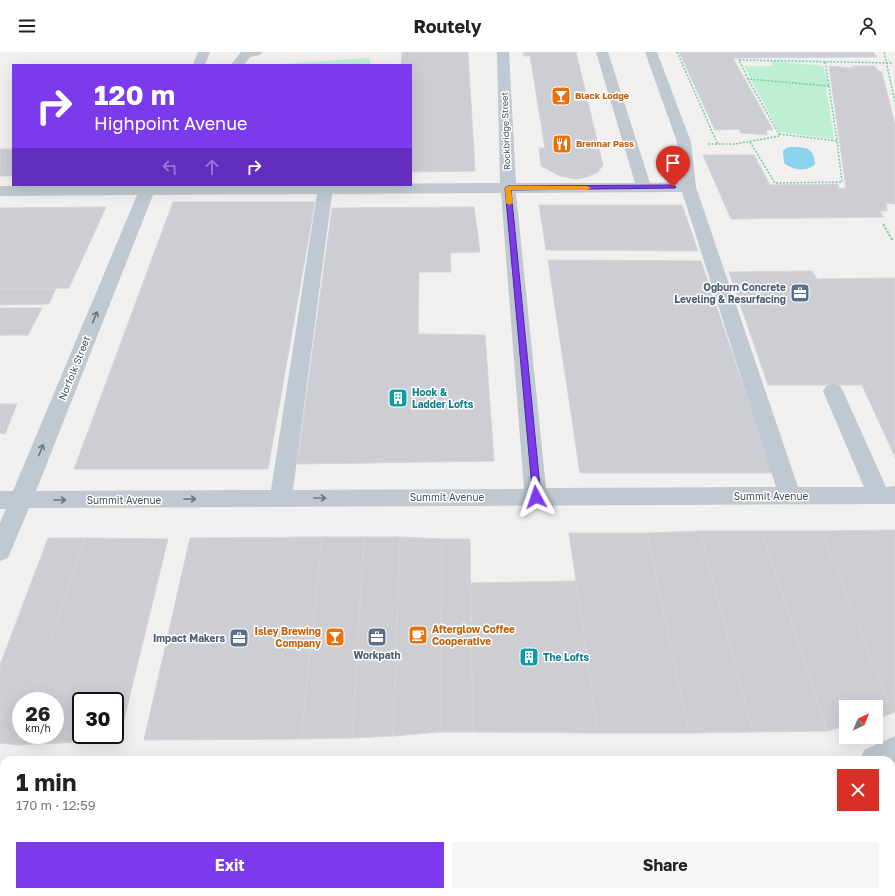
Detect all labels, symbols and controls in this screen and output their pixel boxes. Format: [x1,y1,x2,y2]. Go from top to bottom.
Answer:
icon: menu [16,15,38,37]
text: Routely [413,15,482,37]
icon: person [857,15,879,37]
text: 120 m [94,78,175,111]
icon: right [28,80,80,132]
bar icon: Black Lodge [550,85,572,107]
place label: Black Lodge [575,90,630,101]
street label: Rockbridge Street [499,91,512,170]
text: Highpoint Avenue [94,112,247,134]
restaurant icon: Brennar Pass [551,133,573,155]
place label: Brennar Pass [576,138,634,149]
pin [656,146,690,187]
icon: arrive [662,152,684,174]
icon: left [159,156,181,178]
icon: ahead [201,156,223,178]
icon: right [243,156,265,178]
place label: Ogburn Concrete Leveling & Resurfacing [674,281,786,305]
office icon: Ogburn Concrete Leveling & Resurfacing [789,282,811,304]
one-way arrow [92,311,100,323]
street label: Norfolk Street [56,334,92,402]
place label: Hook & Ladder Lofts [412,386,474,410]
building icon: Hook & Ladder Lofts [387,387,409,409]
one-way arrow [38,445,46,457]
position arrow [515,476,557,518]
street label: Summit Avenue [734,490,809,502]
street label: Summit Avenue [410,491,485,503]
street label: Summit Avenue [87,494,162,506]
one-way arrow [313,494,326,502]
one-way arrow [183,495,196,503]
one-way arrow [53,496,66,504]
place label: Afterglow Coffee Cooperative [432,623,515,647]
cafe icon: Afterglow Coffee Cooperative [407,624,429,646]
place label: Isley Brewing Company [255,625,321,649]
bar icon: Isley Brewing Company [324,626,346,648]
office icon: Workpath [366,626,388,648]
office icon: Impact Makers [228,627,250,649]
place label: Impact Makers [153,632,225,644]
building icon: The Lofts [518,646,540,668]
place label: Workpath [353,649,401,661]
place label: The Lofts [543,651,589,663]
speed limit sign: 30 [72,692,124,744]
north arrow [839,700,883,744]
map controls [839,700,883,744]
text: 26 [26,701,50,725]
text: km/h [25,722,51,734]
text: 1 min [16,767,76,796]
button: close [837,769,879,811]
text: 170 m · 12:59 [16,797,96,813]
button: Exit [16,842,444,888]
button: Share [452,842,879,888]

